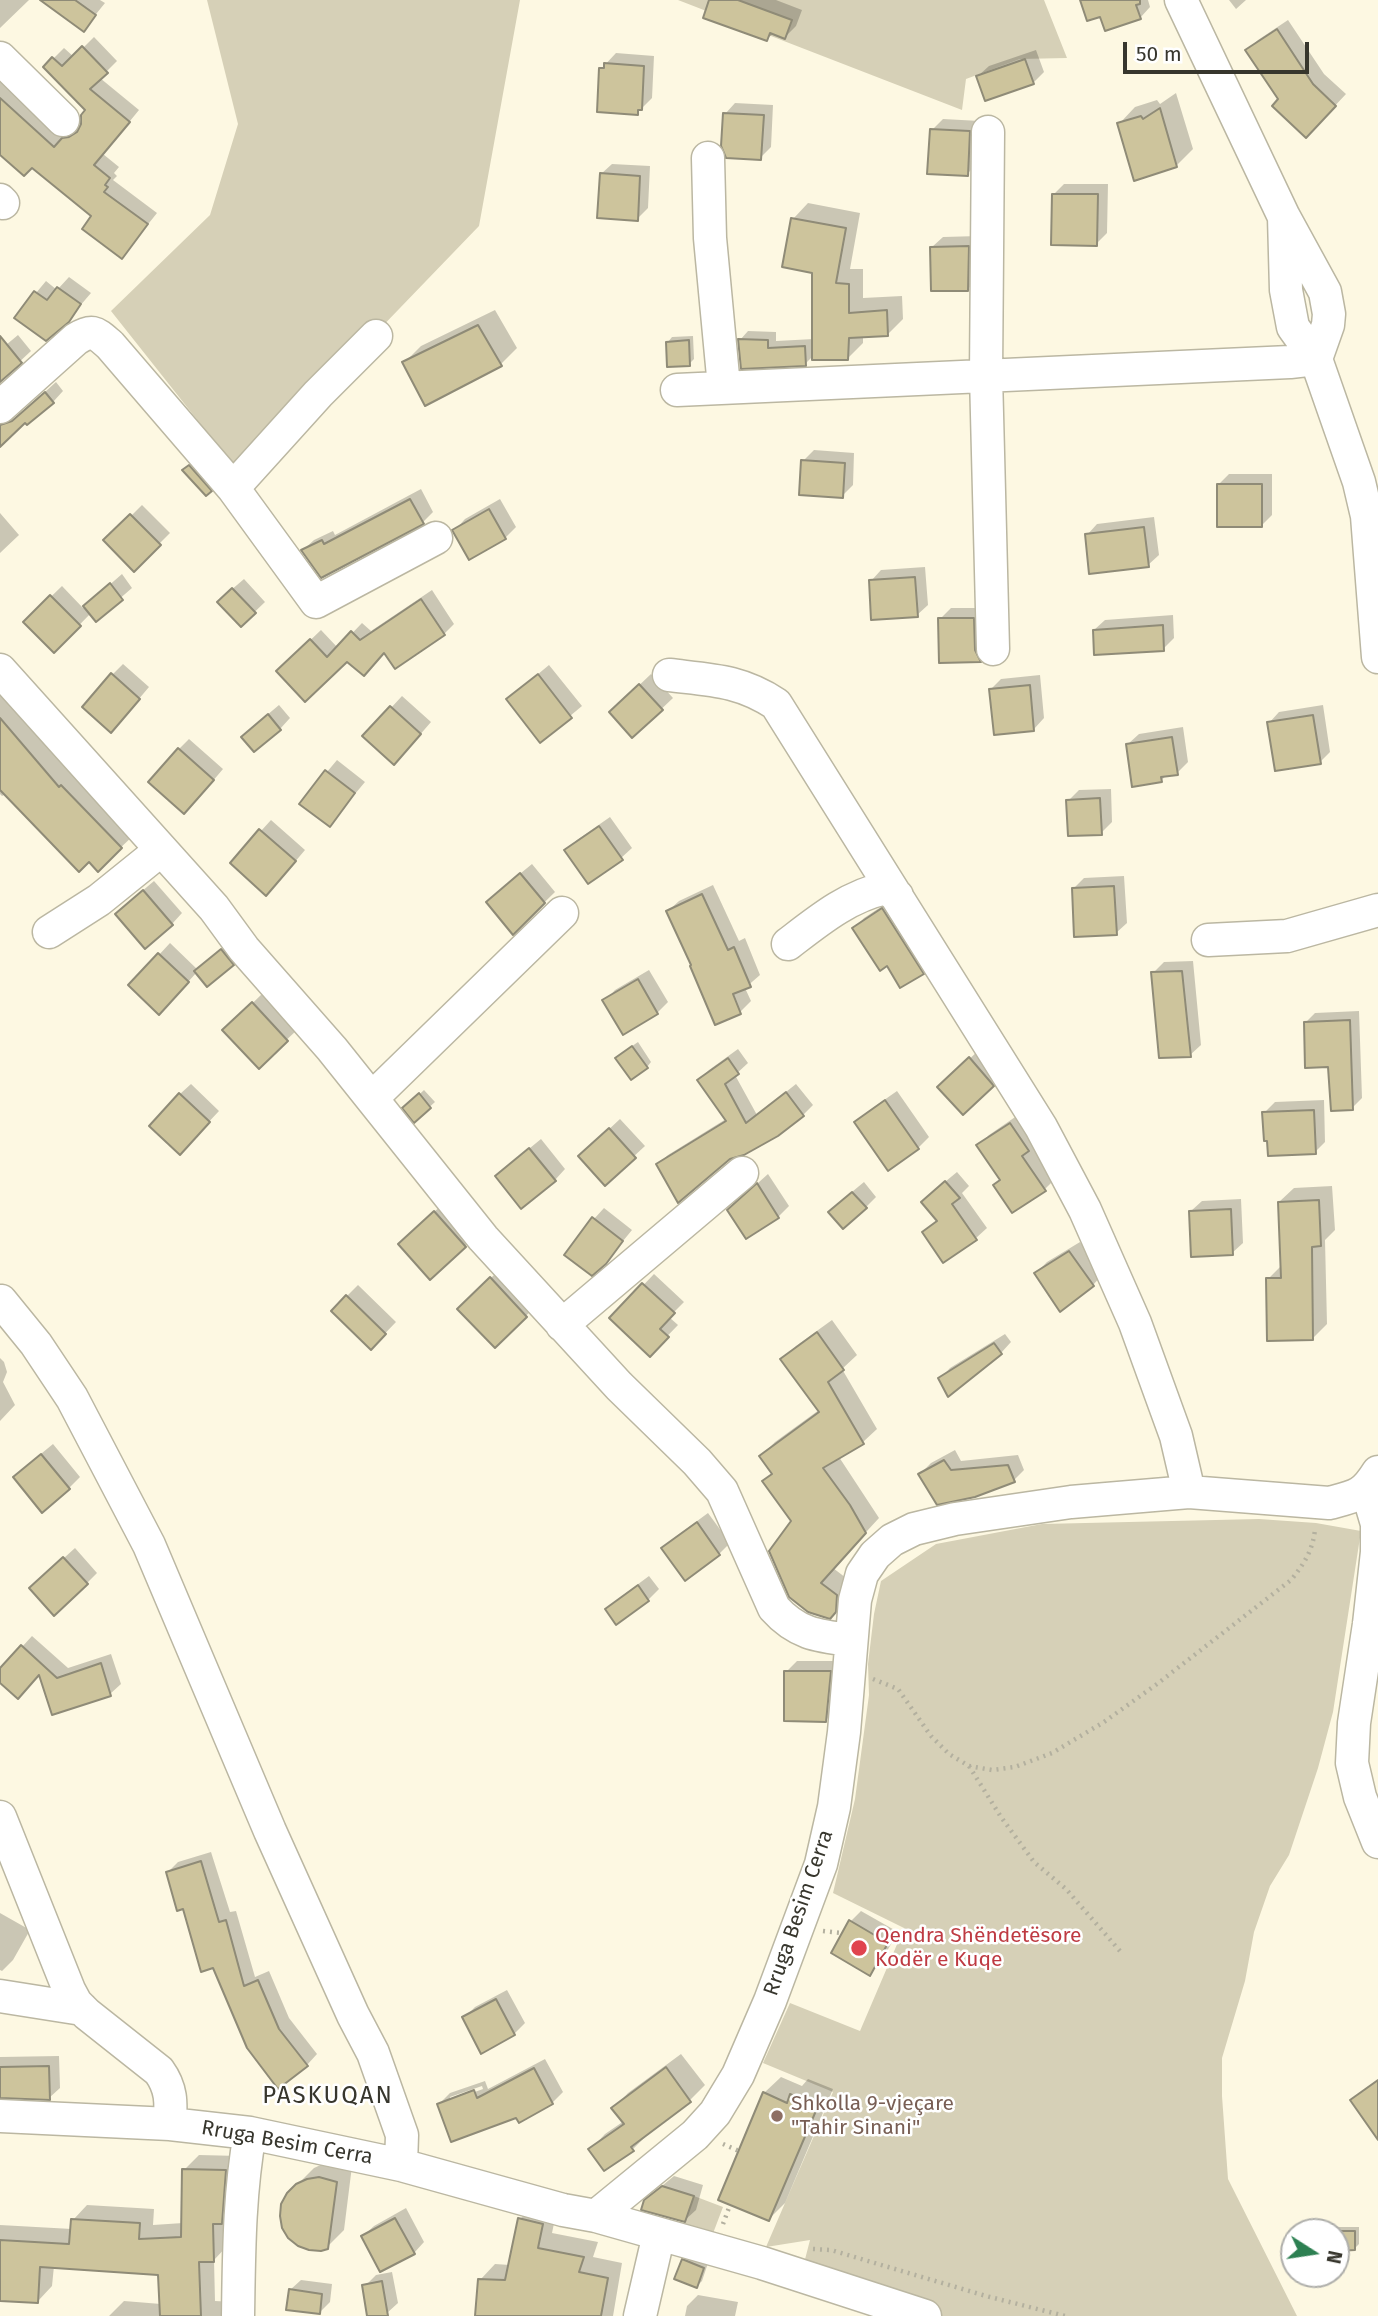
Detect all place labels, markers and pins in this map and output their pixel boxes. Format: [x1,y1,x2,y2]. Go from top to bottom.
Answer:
place label: Qendra Shëndetësore Kodër e Kuqe [875,1923,1081,1973]
marker: Qendra Shëndetësore Kodër e Kuqe [849,1938,869,1958]
place label: Shkolla 9-vjeçare "Tahir Sinani" [791,2091,954,2141]
marker: Shkolla 9-vjeçare "Tahir Sinani" [769,2108,785,2124]

